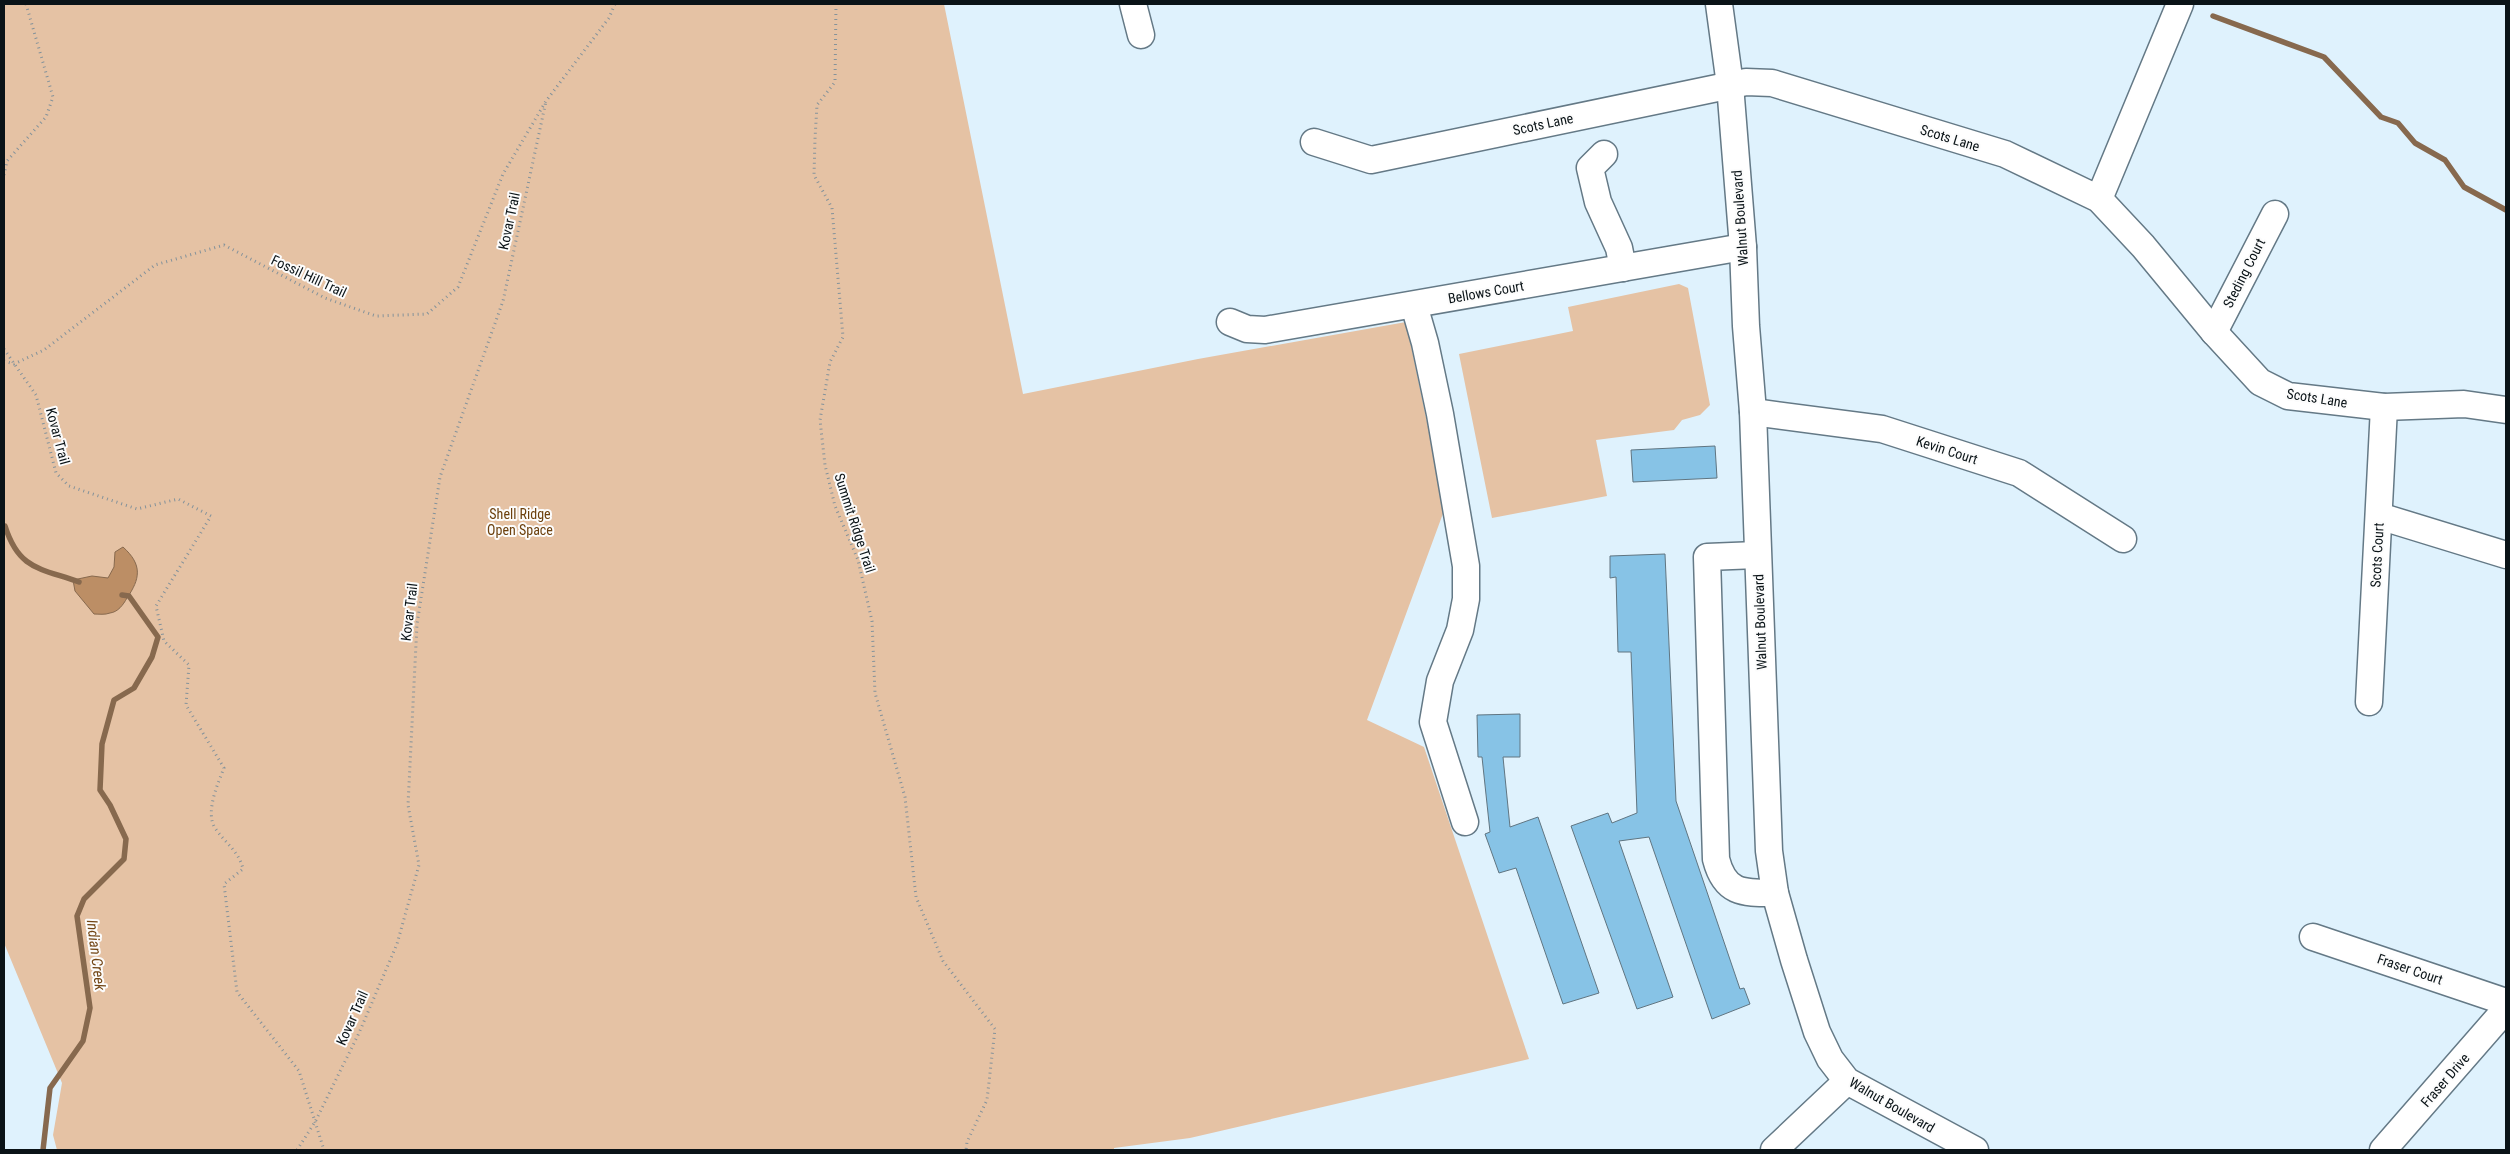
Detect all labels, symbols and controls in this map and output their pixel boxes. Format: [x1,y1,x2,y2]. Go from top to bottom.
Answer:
street label: Scots Lane [1511,110,1575,138]
street label: Scots Lane [1918,121,1982,155]
street label: Walnut Boulevard [1729,170,1751,266]
street label: Kovar Trail [495,191,523,251]
street label: Steding Court [2220,236,2268,310]
street label: Fossil Hill Trail [269,252,349,300]
street label: Bellows Court [1447,277,1525,307]
street label: Scots Lane [2286,385,2349,411]
street label: Kovar Trail [43,406,73,466]
street label: Kevin Court [1914,433,1980,467]
street label: Summit Ridge Trail [831,471,879,575]
park label: Shell Ridge Open Space [487,506,553,538]
street label: Scots Court [2367,522,2387,588]
street label: Walnut Boulevard [1750,574,1770,670]
street label: Kovar Trail [398,582,420,642]
water label: Indian Creek [83,918,109,992]
street label: Fraser Court [2375,950,2445,988]
street label: Kovar Trail [333,988,371,1048]
street label: Fraser Drive [2417,1050,2473,1110]
street label: Walnut Boulevard [1846,1074,1938,1136]

